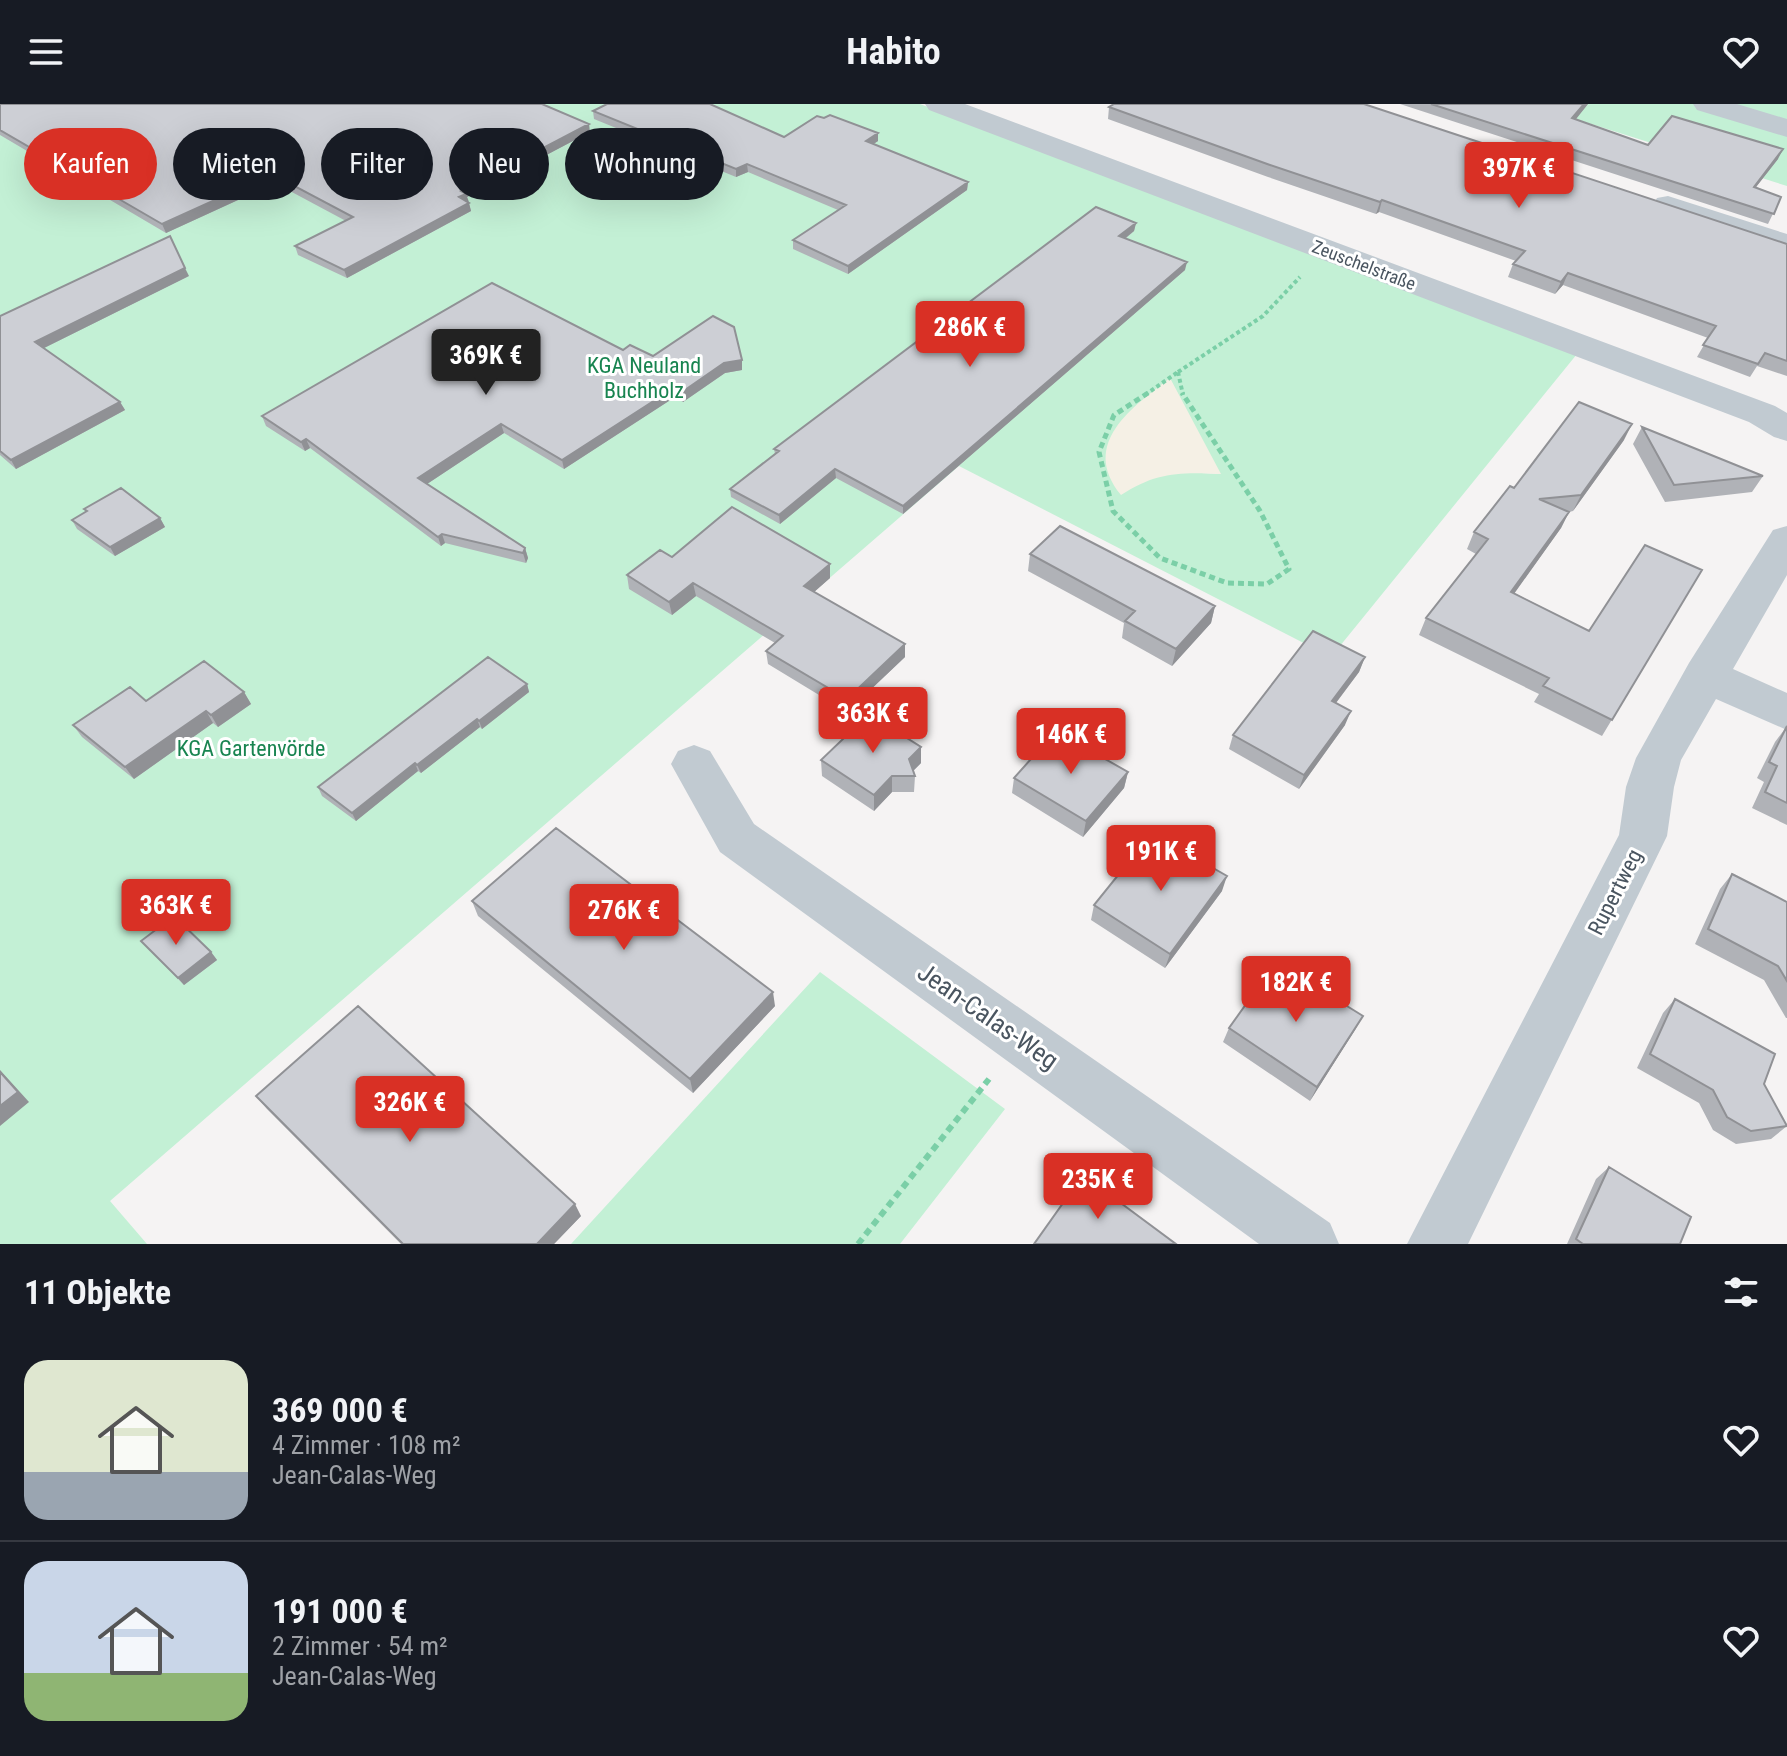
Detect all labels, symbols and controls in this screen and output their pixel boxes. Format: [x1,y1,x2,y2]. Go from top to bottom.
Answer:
icon: menu [24,30,68,74]
icon: heart [1719,30,1763,74]
text: Habito [846,31,941,73]
chip: Kaufen [24,128,157,200]
chip: Mieten [173,128,305,200]
chip: Filter [321,128,433,200]
chip: Neu [449,128,549,200]
chip: Wohnung [565,128,724,200]
pin: 397K € [1454,142,1584,210]
text: 397K € [1483,153,1555,183]
street label: Zeuschelstraße [1309,236,1419,294]
pin: 286K € [905,301,1035,369]
text: 286K € [934,312,1006,342]
pin: 369K € [421,329,551,397]
text: 369K € [450,340,522,370]
park label: KGA Neuland Buchholz [587,353,701,403]
pin: 363K € [808,687,938,755]
text: 363K € [837,698,909,728]
pin: 146K € [1006,708,1136,776]
text: 146K € [1035,719,1107,749]
park label: KGA Gartenvörde [177,736,325,761]
pin: 191K € [1096,825,1226,893]
text: 191K € [1125,836,1197,866]
street label: Rupertweg [1583,845,1647,939]
pin: 363K € [111,879,241,947]
pin: 276K € [559,884,689,952]
text: 363K € [140,890,212,920]
text: 276K € [588,895,660,925]
pin: 182K € [1231,956,1361,1024]
street label: Jean-Calas-Weg [912,957,1064,1075]
text: 182K € [1260,967,1332,997]
pin: 326K € [345,1076,475,1144]
text: 326K € [374,1087,446,1117]
pin: 235K € [1033,1153,1163,1221]
text: 235K € [1062,1164,1134,1194]
icon: filters [1719,1270,1763,1314]
text: 11 Objekte [24,1272,171,1312]
text: 369 000 € [272,1390,408,1430]
icon: home [88,1392,184,1488]
icon: heart [1719,1418,1763,1462]
text: 4 Zimmer · 108 m² [272,1430,461,1460]
text: Jean-Calas-Weg [272,1460,437,1490]
text: 191 000 € [272,1591,408,1631]
icon: home [88,1593,184,1689]
icon: heart [1719,1619,1763,1663]
text: 2 Zimmer · 54 m² [272,1631,448,1661]
text: Jean-Calas-Weg [272,1661,437,1691]

